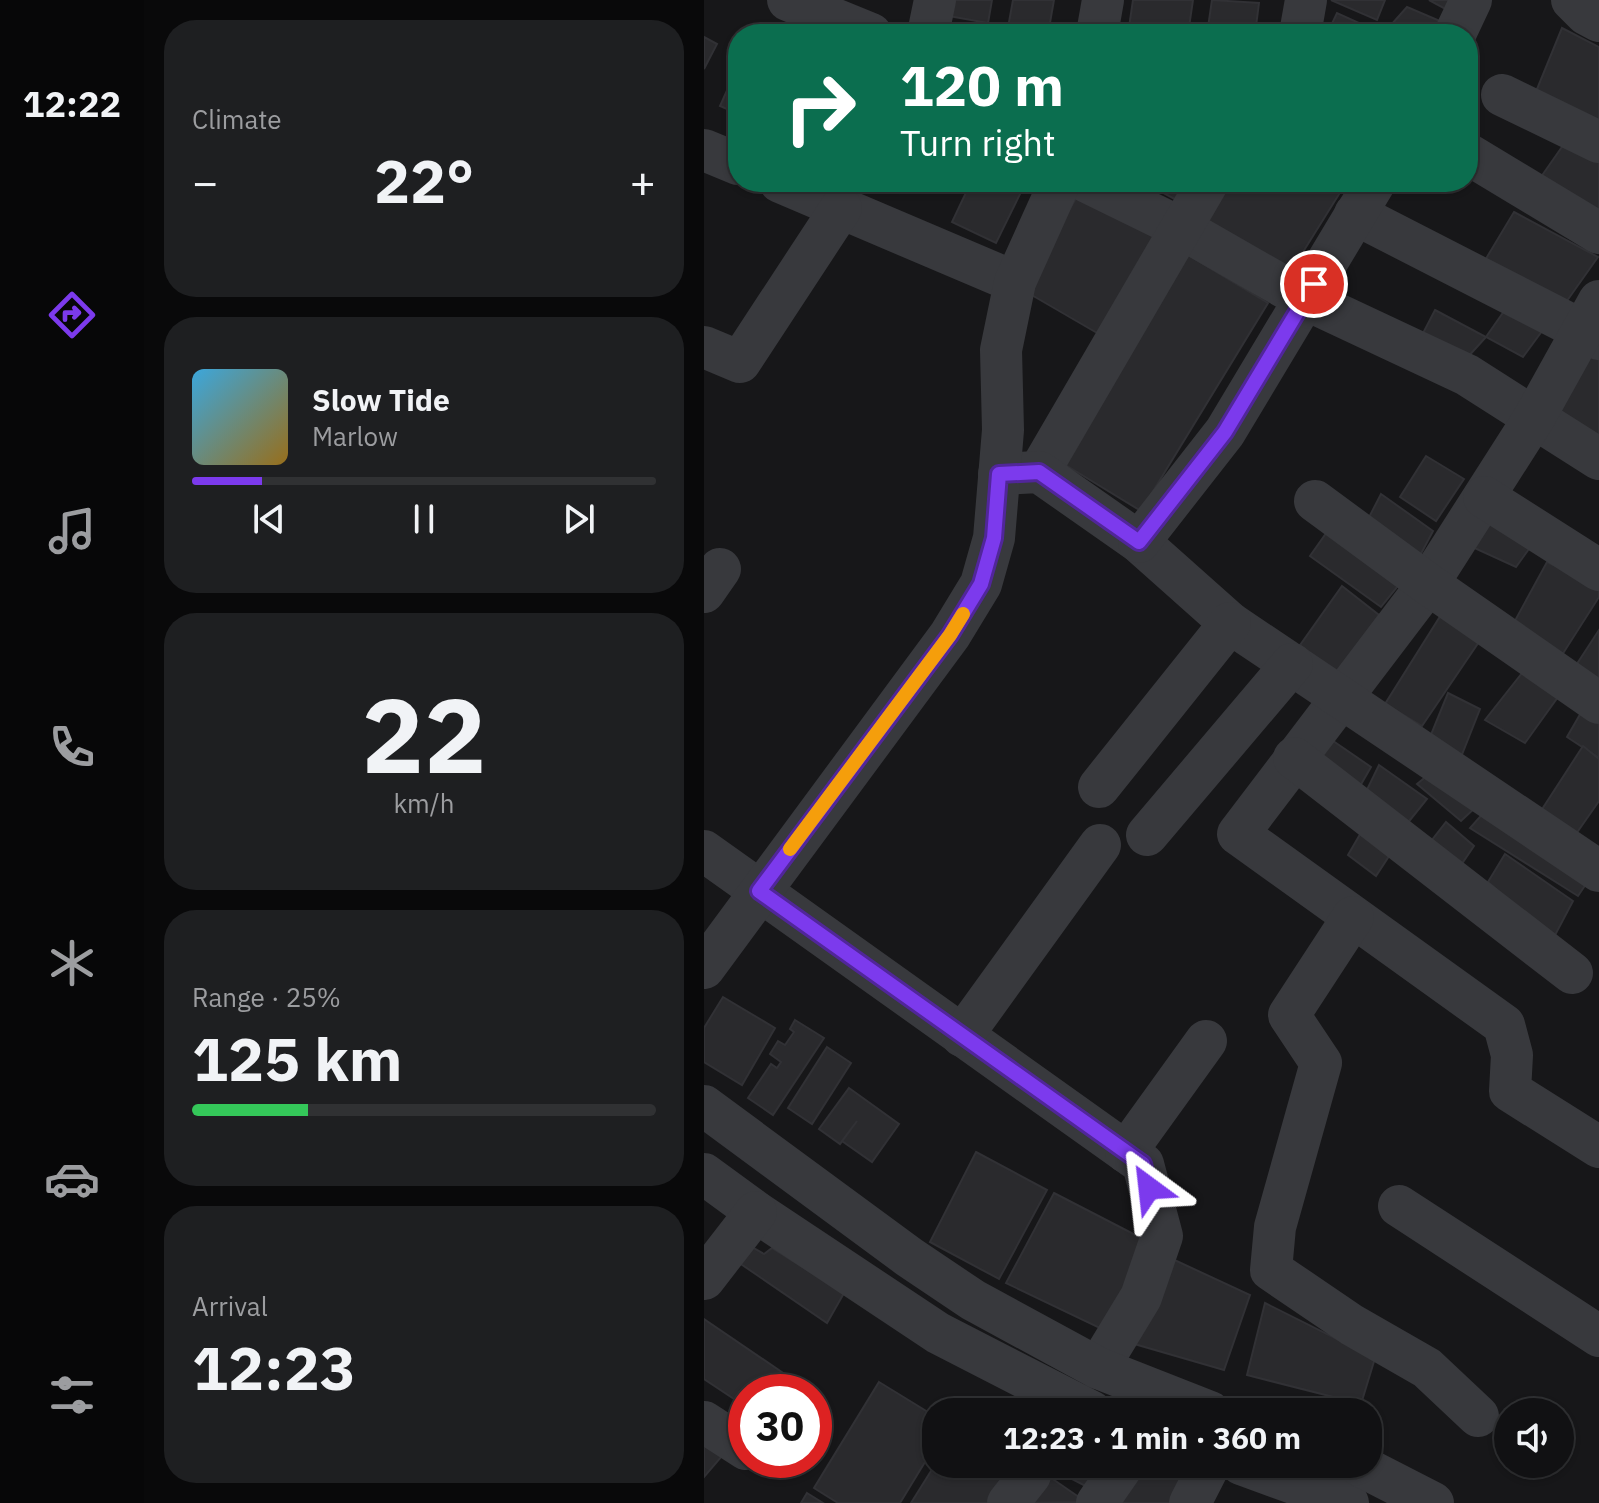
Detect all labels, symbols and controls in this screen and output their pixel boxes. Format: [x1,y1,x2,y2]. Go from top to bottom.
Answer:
text: 120 m [900,49,1064,121]
icon: right [768,56,872,160]
text: 12:22 [23,80,121,127]
text: Climate [192,102,282,136]
text: Turn right [900,119,1056,166]
text: 22° [374,141,474,220]
text: − [192,153,218,210]
text: + [630,153,656,210]
pin [1280,250,1348,318]
icon: arrive [1292,262,1336,306]
icon: directions [44,287,100,343]
text: Slow Tide [312,380,450,419]
text: Marlow [312,419,398,453]
icon: previous [247,497,291,541]
icon: pause [402,497,446,541]
icon: next [557,497,601,541]
icon: music [44,503,100,559]
text: 22 [362,666,486,802]
icon: phone [44,719,100,775]
text: km/h [393,786,455,820]
icon: climate [44,935,100,991]
text: Range · 25% [192,980,341,1014]
text: 125 km [192,1019,402,1098]
position arrow [1107,1146,1191,1230]
icon: car [44,1151,100,1207]
text: Arrival [192,1289,268,1323]
text: 12:23 [192,1328,356,1407]
icon: filters [44,1367,100,1423]
speed limit sign: 30 [728,1374,832,1478]
map controls [1494,1398,1574,1478]
button: sound [1494,1398,1574,1478]
text: 12:23 · 1 min · 360 m [1003,1418,1301,1457]

